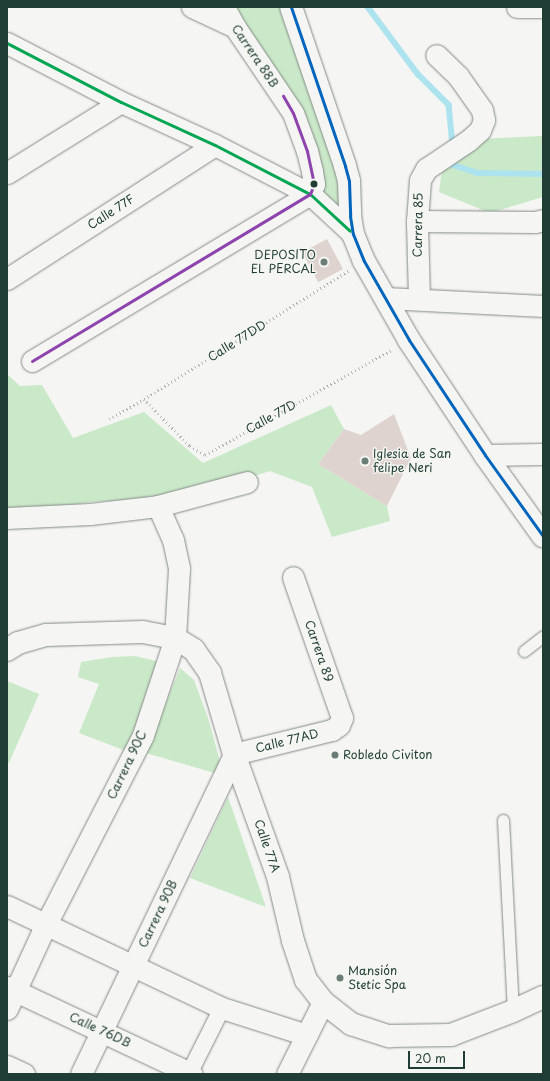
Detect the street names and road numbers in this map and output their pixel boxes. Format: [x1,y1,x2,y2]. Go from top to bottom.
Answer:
street label: Carrera 88B [228,21,282,91]
street label: Calle 77F [85,191,137,233]
street label: Carrera 85 [410,193,426,257]
street label: Calle 77DD [205,317,269,365]
street label: Calle 77D [243,397,299,437]
street label: Carrera 89 [302,618,336,684]
street label: Calle 77AD [254,726,320,756]
street label: Carrera 90C [104,728,150,802]
street label: Calle 77A [251,817,283,875]
street label: Carrera 90B [135,878,181,950]
street label: Calle 76DB [67,1009,133,1051]

